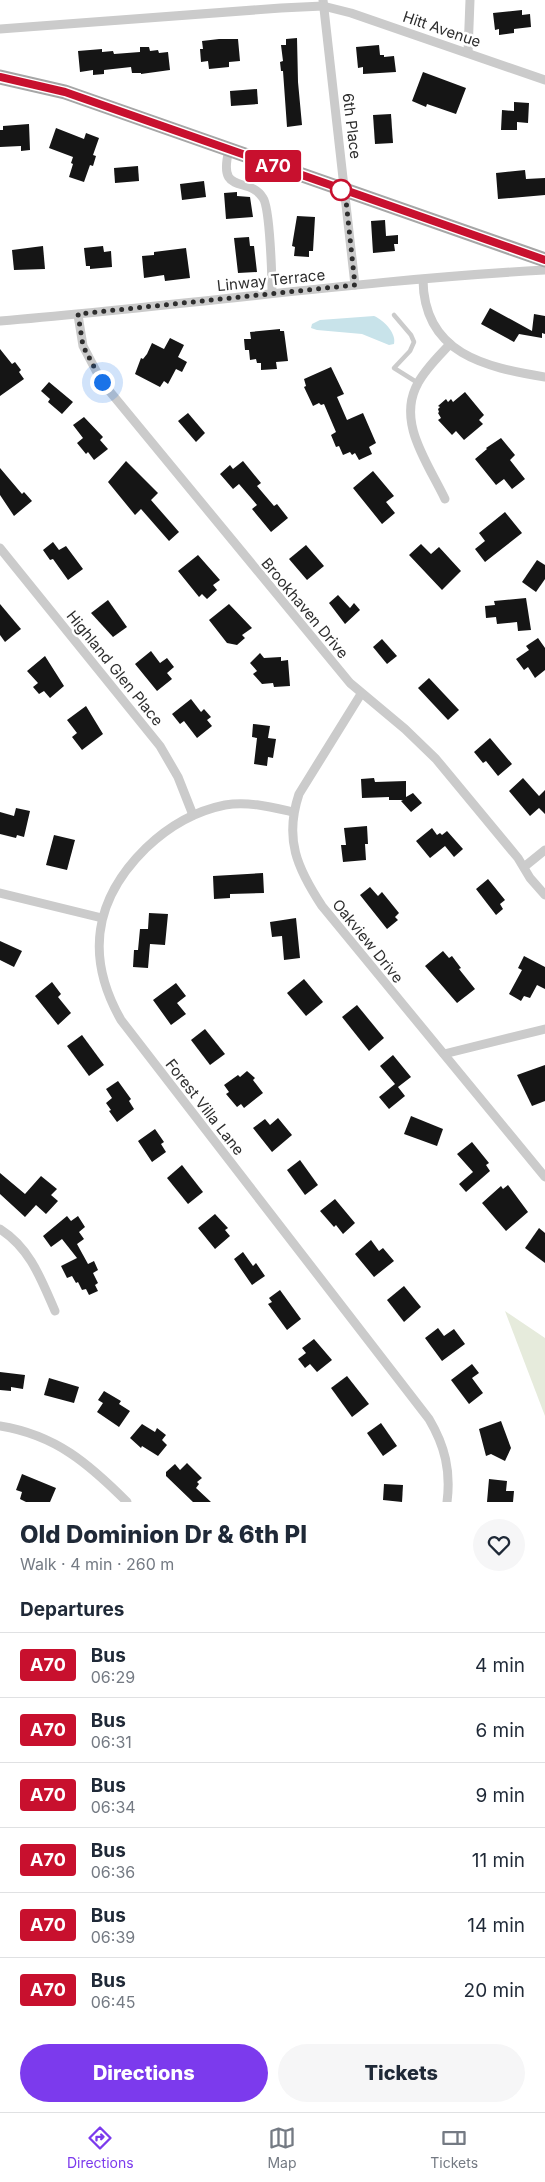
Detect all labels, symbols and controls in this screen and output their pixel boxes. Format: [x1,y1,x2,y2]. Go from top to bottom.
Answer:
street label: Hitt Avenue [401,7,483,51]
street label: 6th Place [339,92,365,160]
line badge: A70 [244,150,302,182]
text: A70 [255,155,291,176]
unlabelled marker [330,179,352,201]
street label: Linway Terrace [216,265,326,295]
your location [90,370,115,395]
street label: Brookhaven Drive [257,554,353,662]
street label: Highland Glen Place [63,607,167,729]
street label: Oakview Drive [328,895,408,987]
street label: Forest Villa Lane [162,1055,248,1159]
button: heart [473,1519,525,1571]
text: Old Dominion Dr & 6th Pl [20,1520,307,1549]
text: Walk · 4 min · 260 m [20,1554,174,1574]
text: Departures [20,1598,124,1621]
text: Bus [91,1644,126,1667]
text: A70 [30,1654,66,1675]
text: 4 min [475,1654,525,1677]
text: 06:29 [91,1667,135,1687]
text: Bus [91,1709,126,1732]
text: A70 [30,1719,66,1740]
text: 6 min [475,1719,525,1742]
text: 06:31 [91,1732,132,1752]
text: Bus [91,1774,126,1797]
text: A70 [30,1784,66,1805]
text: 9 min [475,1784,525,1807]
text: 06:34 [91,1797,136,1817]
text: Bus [91,1839,126,1862]
text: A70 [30,1849,66,1870]
text: 11 min [472,1849,525,1872]
text: 06:36 [91,1862,135,1882]
text: Bus [91,1904,126,1927]
text: A70 [30,1914,66,1935]
text: 14 min [467,1914,525,1937]
text: 06:39 [91,1927,135,1947]
text: Bus [91,1969,126,1992]
text: A70 [30,1979,66,2000]
text: 20 min [464,1979,525,2002]
text: 06:45 [91,1992,135,2012]
button: Directions [20,2044,268,2102]
button: Tickets [278,2044,525,2102]
tab: Directions [67,2124,134,2171]
tab: Map [267,2124,297,2171]
tab: Tickets [430,2124,478,2171]

